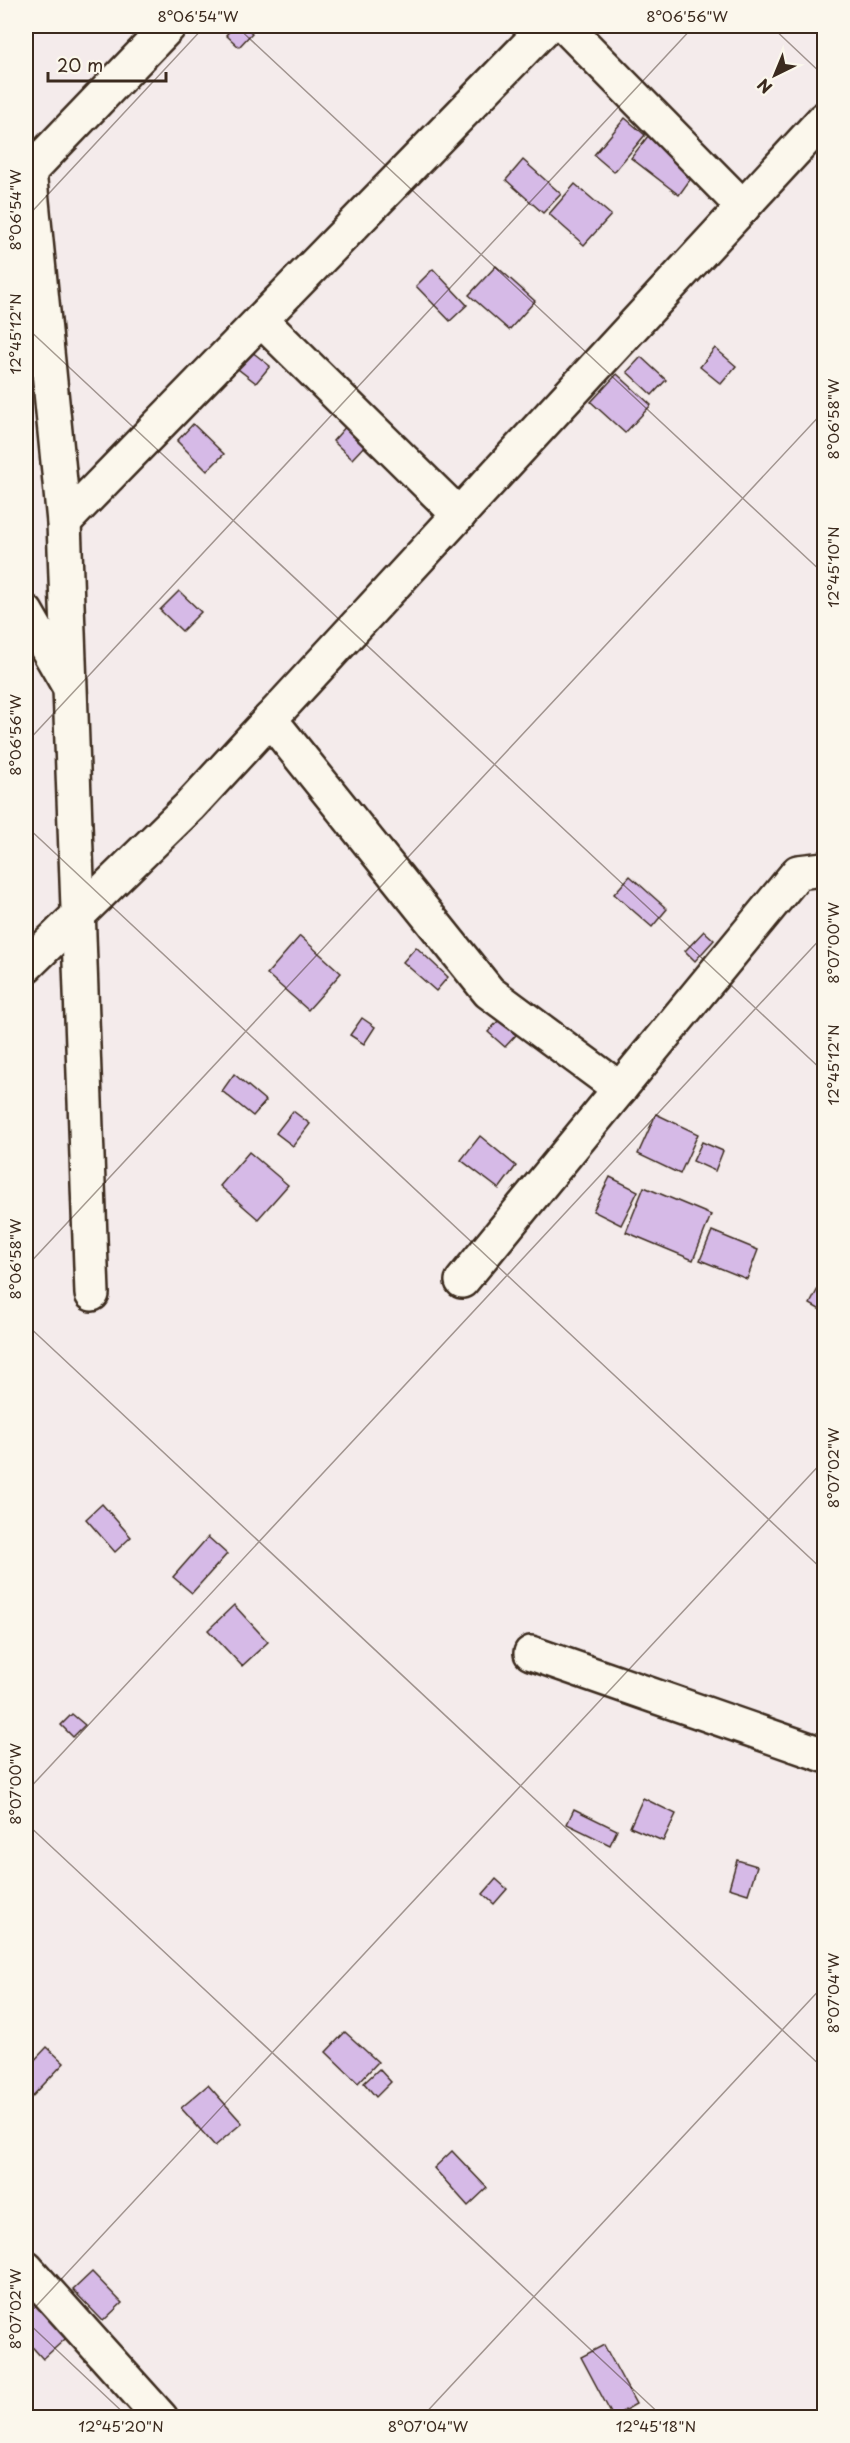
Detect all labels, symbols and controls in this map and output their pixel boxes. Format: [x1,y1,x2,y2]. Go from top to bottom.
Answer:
text: 8°06'54"W [157,4,239,27]
text: 8°06'56"W [646,4,728,27]
scale bar [48,45,166,83]
north arrow [745,45,805,105]
text: 20 m [57,51,103,78]
text: N [751,74,777,100]
text: 8°06'54"W [3,169,26,251]
text: 12°45'12"N [3,293,26,375]
text: 8°06'58"W [821,378,844,459]
text: 12°45'10"N [821,526,844,608]
text: 8°06'56"W [3,694,26,776]
text: 8°07'00"W [821,902,844,984]
text: 12°45'12"N [821,1024,844,1106]
text: 8°06'58"W [3,1218,26,1299]
text: 8°07'02"W [821,1427,844,1508]
text: 8°07'00"W [3,1743,26,1825]
text: 8°07'04"W [821,1952,844,2033]
text: 8°07'02"W [3,2268,26,2349]
text: 12°45'20"N [78,2414,164,2437]
text: 8°07'04"W [388,2414,469,2437]
text: 12°45'18"N [616,2414,696,2437]

